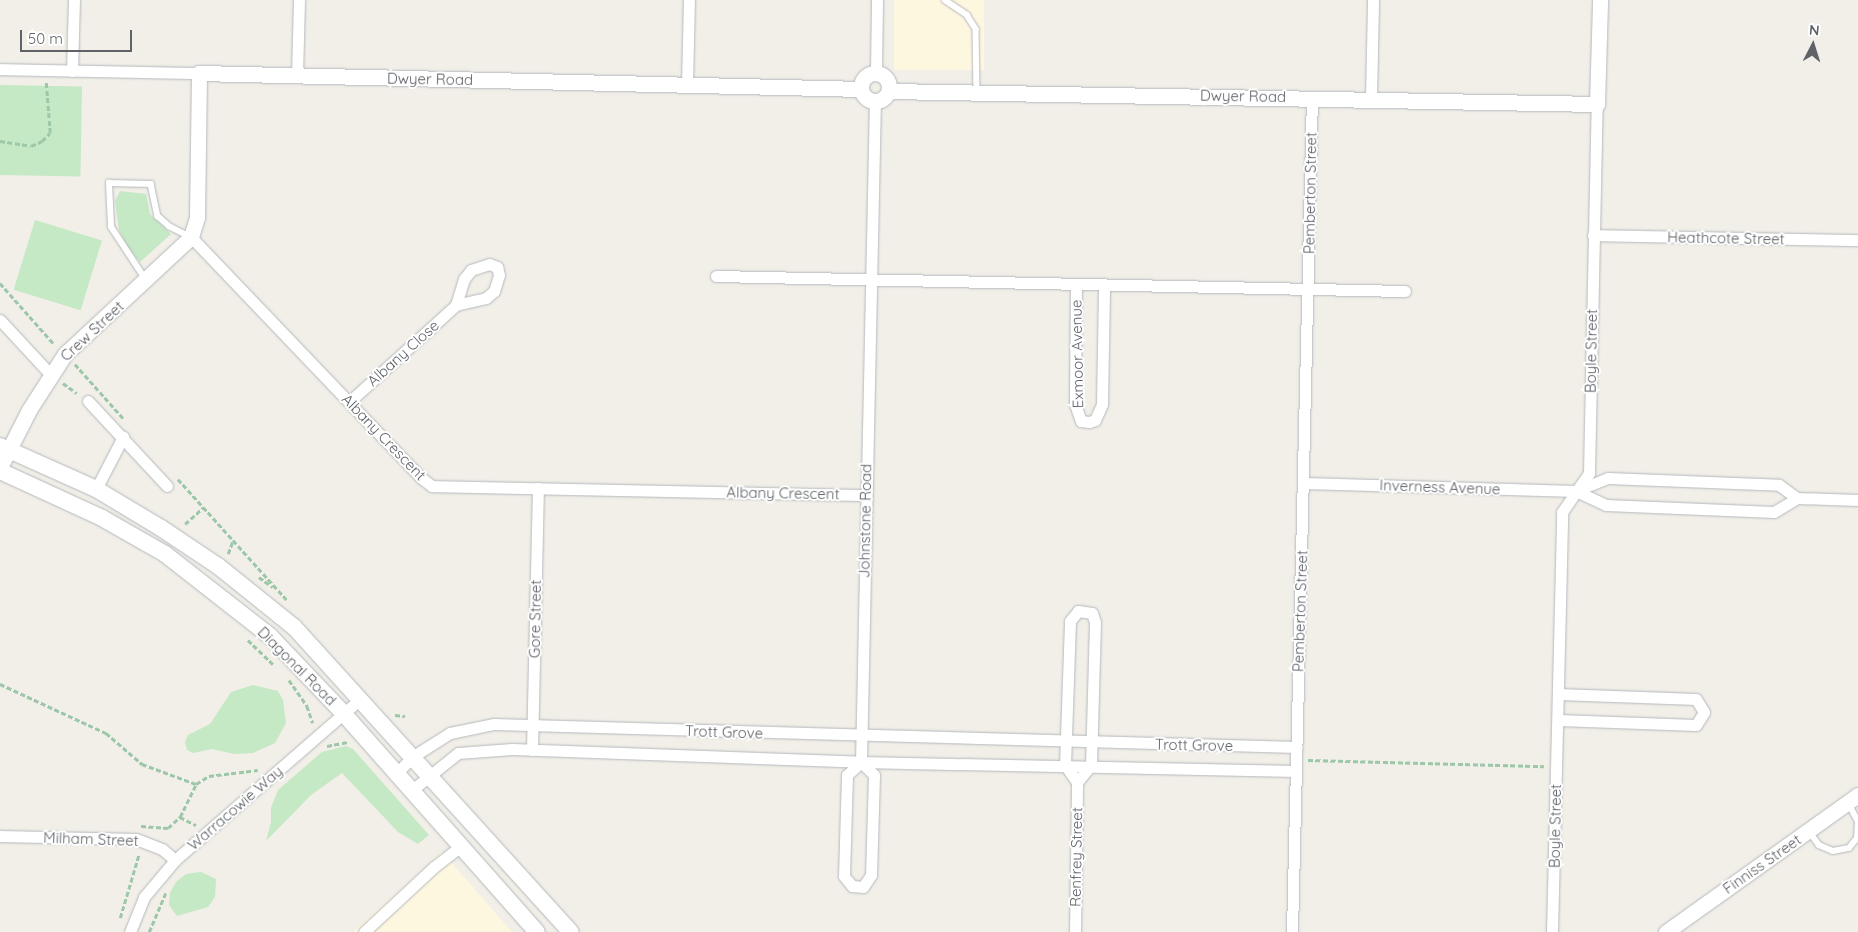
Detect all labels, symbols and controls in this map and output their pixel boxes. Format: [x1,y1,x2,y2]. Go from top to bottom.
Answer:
scale bar [22,20,135,52]
north arrow [1788,20,1838,70]
text: N [1808,21,1820,39]
text: 50 m [28,29,63,48]
street label: Dwyer Road [387,69,473,89]
street label: Dwyer Road [1200,86,1286,106]
street label: Pemberton Street [1300,132,1320,254]
street label: Heathcote Street [1667,228,1785,248]
street label: Crew Street [57,297,127,365]
street label: Exmoor Avenue [1067,299,1087,409]
street label: Boyle Street [1581,309,1601,393]
street label: Albany Close [363,316,443,390]
street label: Albany Crescent [338,390,430,484]
street label: Johnstone Road [855,464,875,578]
street label: Inverness Avenue [1379,476,1501,498]
street label: Albany Crescent [726,483,840,503]
street label: Pemberton Street [1289,550,1311,672]
street label: Gore Street [525,580,545,658]
street label: Diagonal Road [254,623,340,709]
street label: Trott Grove [685,722,763,742]
street label: Trott Grove [1155,735,1233,755]
street label: Warracowie Way [184,762,286,854]
street label: Boyle Street [1545,784,1565,868]
street label: Renfrey Street [1066,807,1086,907]
street label: Milham Street [43,828,139,850]
street label: Finniss Street [1719,830,1805,898]

